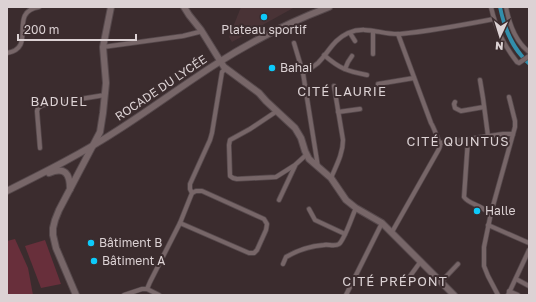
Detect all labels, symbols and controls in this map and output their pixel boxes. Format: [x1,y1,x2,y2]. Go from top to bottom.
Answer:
marker: Plateau sportif [259,12,269,22]
scale bar [18,16,136,42]
north arrow [480,16,520,56]
text: 200 m [24,22,59,37]
place label: Plateau sportif [221,22,307,37]
text: N [495,40,504,53]
street label: ROCADE DU LYCÉE [112,51,209,124]
place label: Bahai [280,60,312,75]
marker: Bahai [267,63,277,73]
district label: CITÉ LAURIE [297,83,387,99]
district label: BADUEL [30,93,88,109]
district label: CITÉ QUINTUS [406,133,510,149]
place label: Halle [485,203,515,218]
marker: Halle [472,206,482,216]
place label: Bâtiment B [99,235,162,250]
marker: Bâtiment B [86,238,96,248]
place label: Bâtiment A [102,253,165,268]
marker: Bâtiment A [89,256,99,266]
district label: CITÉ PRÉPONT [342,273,448,289]

